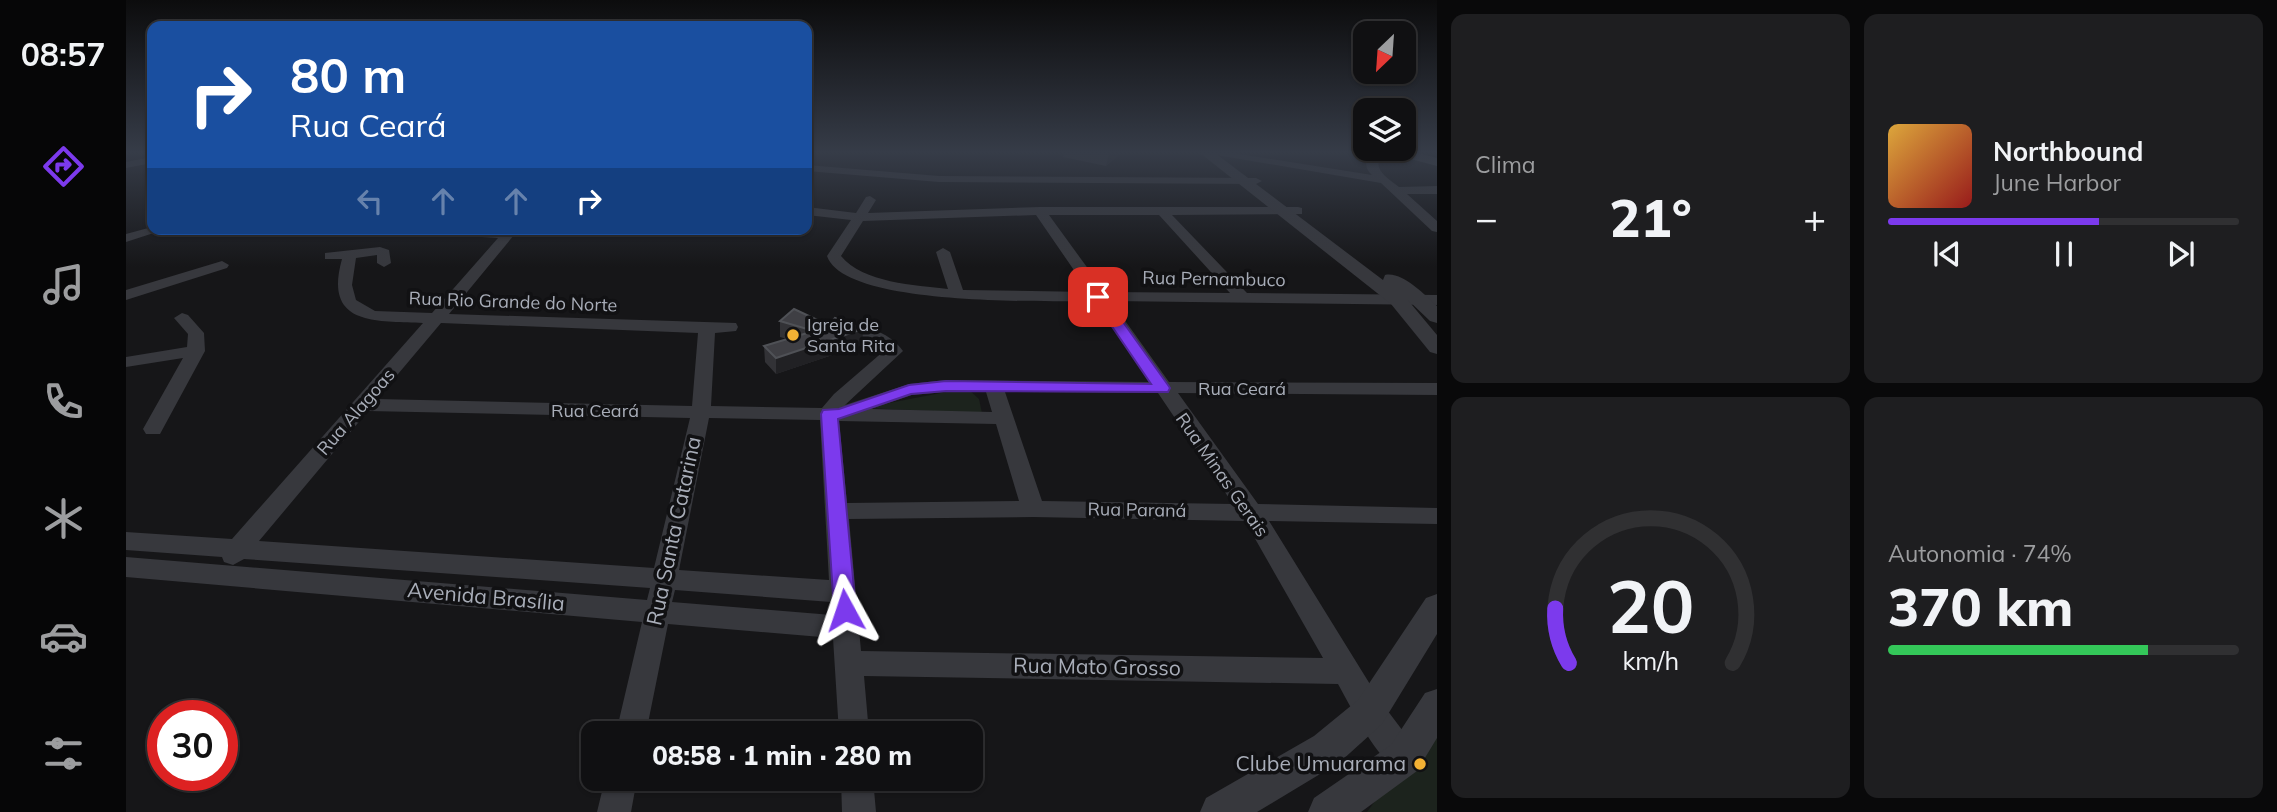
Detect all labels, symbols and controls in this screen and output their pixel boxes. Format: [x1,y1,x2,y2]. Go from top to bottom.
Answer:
north arrow [1353,21,1416,84]
map controls [1353,21,1416,161]
text: 08:57 [21,34,105,74]
text: 80 m [290,44,406,105]
icon: right [175,49,266,140]
button: layers [1353,98,1416,161]
text: Rua Ceará [290,105,446,145]
text: Northbound [1993,135,2143,168]
icon: directions [39,142,88,191]
text: Clima [1475,150,1536,179]
text: June Harbor [1993,168,2121,197]
icon: left [351,182,389,220]
icon: ahead [424,182,462,220]
icon: ahead [497,182,535,220]
icon: right [570,182,608,220]
text: 21° [1609,185,1692,250]
text: − [1475,194,1498,242]
text: + [1803,194,1826,242]
icon: previous [1928,235,1966,273]
icon: pause [2045,235,2083,273]
icon: next [2162,235,2200,273]
icon: music [39,260,88,309]
street label: Rua Pernambuco [1142,266,1286,291]
pin [1068,267,1128,327]
icon: arrive [1079,278,1117,316]
street label: Rua Rio Grande do Norte [408,286,618,317]
place label: Igreja de Santa Rita [807,313,895,357]
marker: Igreja de Santa Rita [785,327,801,343]
street label: Rua Alagoas [312,364,400,460]
icon: phone [39,377,88,426]
street label: Rua Ceará [1198,377,1286,400]
street label: Rua Ceará [551,399,639,422]
street label: Rua Minas Gerais [1171,408,1274,541]
street label: Rua Santa Catarina [640,434,706,628]
icon: climate [39,494,88,543]
street label: Rua Paraná [1087,497,1187,522]
text: Autonomia · 74% [1888,539,2072,568]
text: 20 [1607,561,1694,652]
position arrow [808,573,882,647]
text: 370 km [1888,574,2073,639]
street label: Avenida Brasília [406,576,566,616]
icon: car [39,612,88,661]
text: km/h [1622,645,1679,676]
street label: Rua Mato Grosso [1013,652,1181,680]
speed limit sign: 30 [147,700,238,791]
icon: filters [39,729,88,778]
text: 08:58 · 1 min · 280 m [652,739,912,772]
place label: Clube Umuarama [1235,750,1406,776]
marker: Clube Umuarama [1412,756,1428,772]

